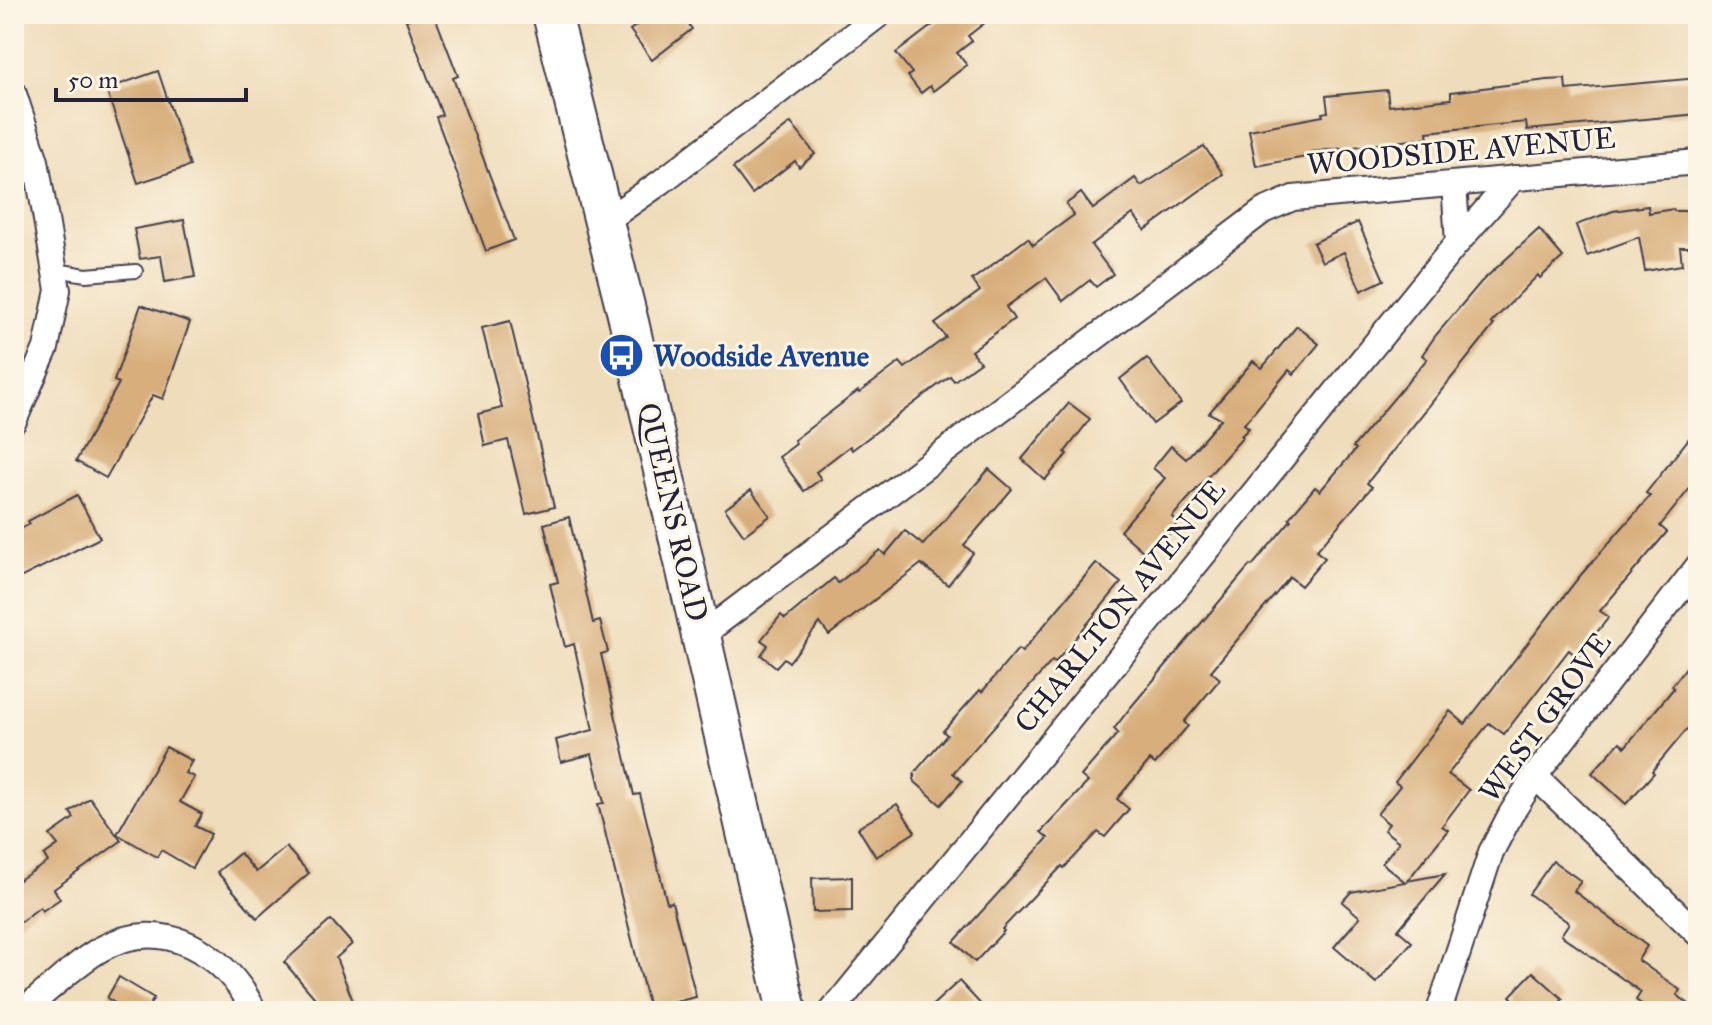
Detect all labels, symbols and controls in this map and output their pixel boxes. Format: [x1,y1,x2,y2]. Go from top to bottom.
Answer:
scale bar [56,52,246,102]
text: 50 m [68,65,118,95]
street label: WOODSIDE AVENUE [1305,120,1617,182]
bus stop icon: Woodside Avenue [598,332,646,380]
place label: Woodside Avenue [653,338,870,374]
street label: QUEENS ROAD [630,399,716,625]
street label: CHARLTON AVENUE [1007,472,1233,740]
street label: WEST GROVE [1471,625,1619,809]

